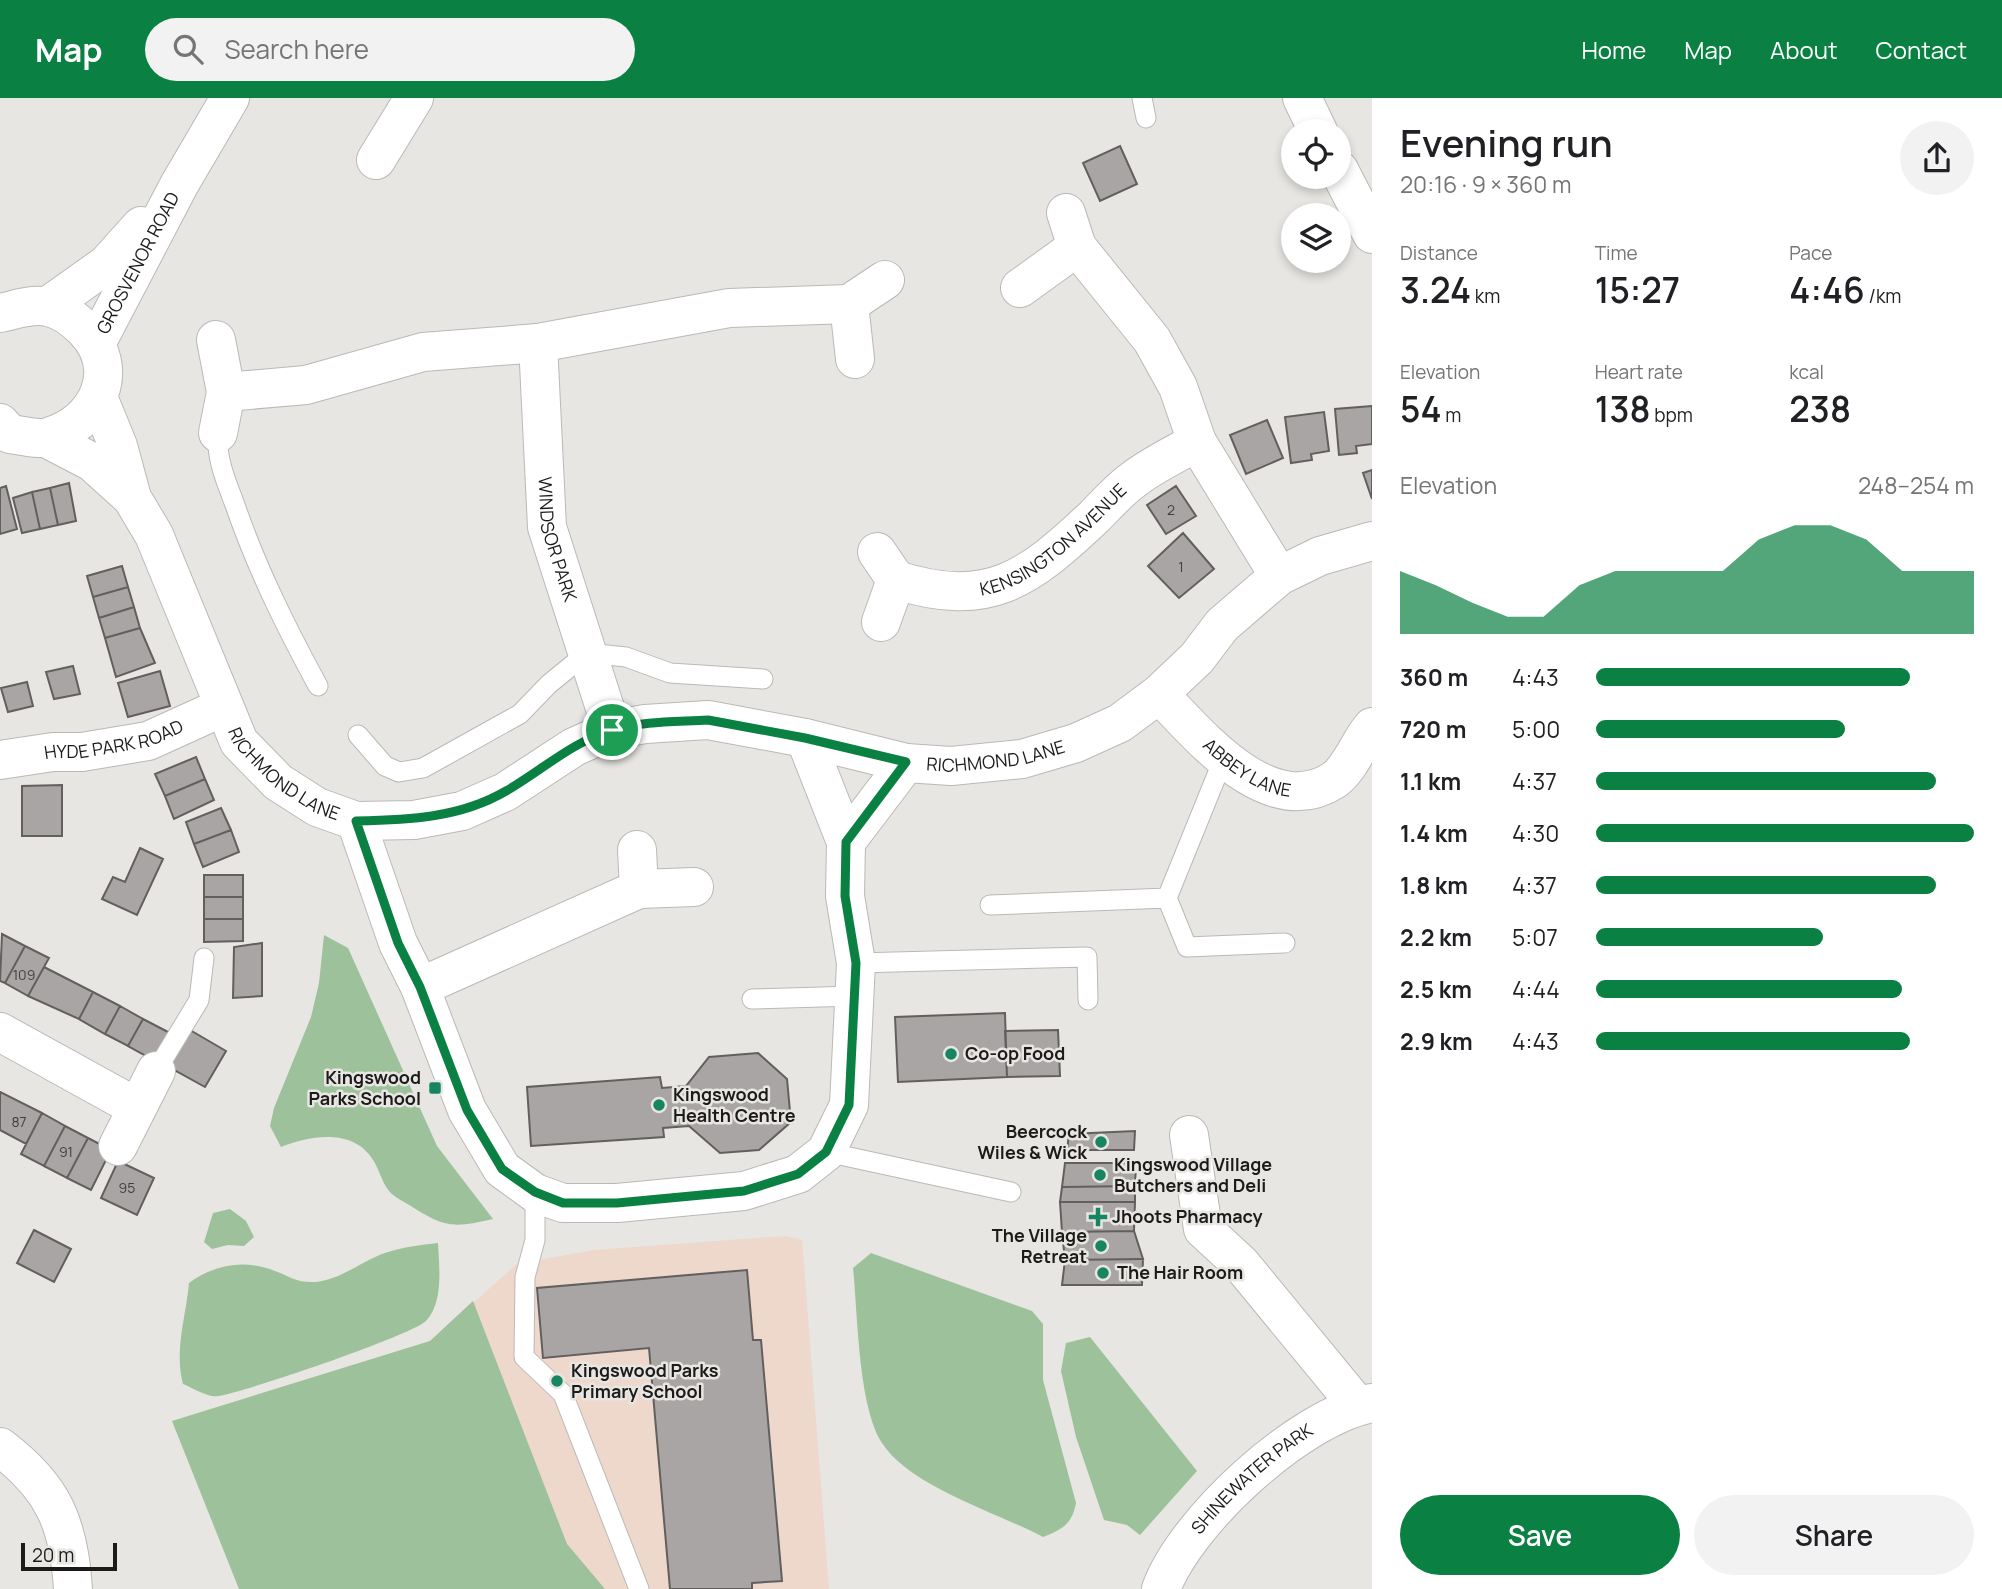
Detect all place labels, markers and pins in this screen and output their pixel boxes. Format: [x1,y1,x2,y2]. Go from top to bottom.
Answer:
pin [582,700,642,760]
place label: Co-op Food [965,1041,1065,1065]
marker: Co-op Food [943,1046,959,1062]
place label: Kingswood Parks School [309,1065,421,1110]
marker: Kingswood Parks School [427,1080,443,1096]
place label: Kingswood Health Centre [673,1082,796,1127]
marker: Kingswood Health Centre [651,1097,667,1113]
place label: Beercock Wiles & Wick [978,1119,1088,1164]
marker: Beercock Wiles & Wick [1093,1134,1109,1150]
place label: Kingswood Village Butchers and Deli [1114,1152,1272,1197]
marker: Kingswood Village Butchers and Deli [1092,1167,1108,1183]
place label: Jhoots Pharmacy [1112,1204,1263,1228]
marker: Jhoots Pharmacy [1090,1209,1106,1225]
place label: The Village Retreat [992,1223,1087,1268]
marker: The Village Retreat [1093,1238,1109,1254]
place label: The Hair Room [1117,1260,1243,1284]
marker: The Hair Room [1095,1265,1111,1281]
place label: Kingswood Parks Primary School [571,1358,719,1403]
marker: Kingswood Parks Primary School [549,1373,565,1389]

